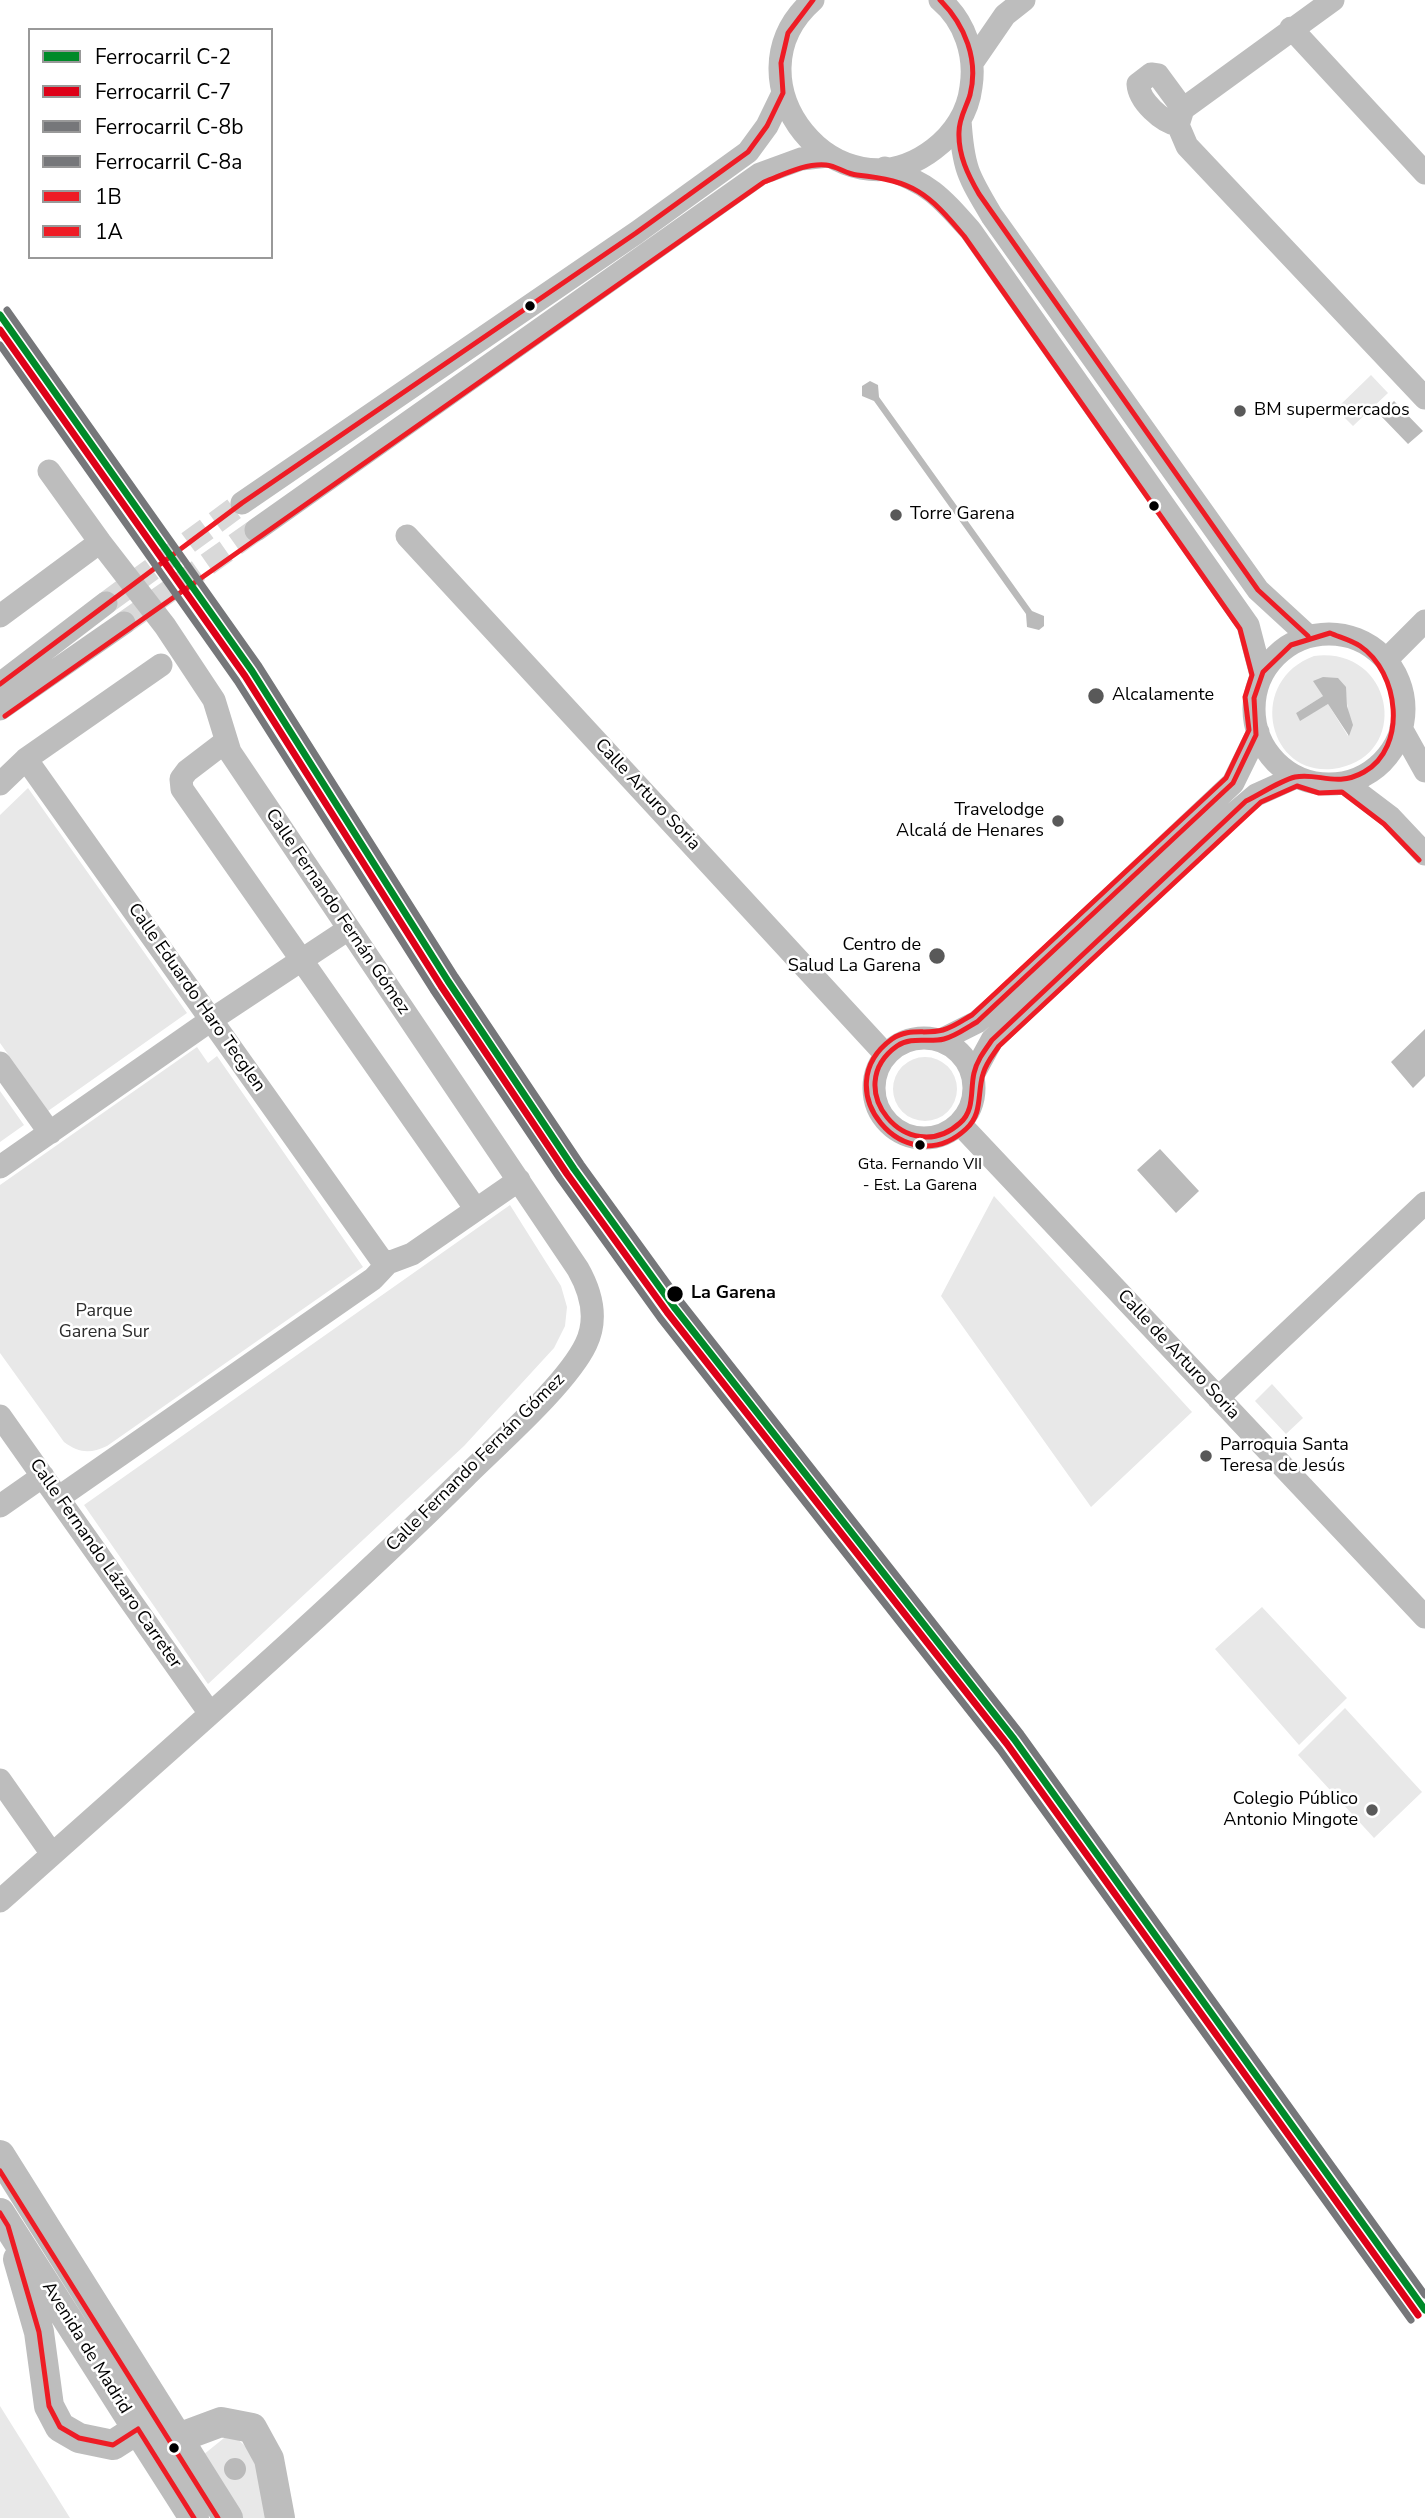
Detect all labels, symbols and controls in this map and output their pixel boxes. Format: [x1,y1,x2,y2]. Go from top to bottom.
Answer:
legend [28,28,273,259]
text: Ferrocarril C-2 [95,43,231,71]
text: Ferrocarril C-7 [95,78,231,106]
text: Ferrocarril C-8b [95,113,243,141]
text: Ferrocarril C-8a [95,148,242,176]
text: 1B [95,183,122,211]
text: 1A [95,218,123,246]
unlabelled marker [523,299,537,313]
place label: BM supermercados [1254,400,1410,422]
marker: BM supermercados [1232,403,1248,419]
unlabelled marker [1147,499,1161,513]
place label: Torre Garena [910,504,1015,526]
marker: Torre Garena [888,507,904,523]
place label: Alcalamente [1112,685,1214,707]
marker: Alcalamente [1086,686,1106,706]
street label: Calle Arturo Soria [590,735,704,855]
place label: Travelodge Alcalá de Henares [896,800,1044,842]
street label: Calle Fernando Fernán Gómez [260,805,414,1019]
marker: Travelodge Alcalá de Henares [1050,813,1066,829]
street label: Calle Eduardo Haro Tecglen [123,900,269,1096]
place label: Centro de Salud La Garena [788,935,921,978]
marker: Centro de Salud La Garena [927,946,947,966]
marker: Gta. Fernando VII - Est. La Garena [913,1138,927,1152]
place label: Gta. Fernando VII - Est. La Garena [858,1155,982,1193]
place label: La Garena [691,1283,776,1305]
marker: La Garena [665,1284,685,1304]
street label: Calle de Arturo Soria [1112,1286,1244,1424]
park label: Parque Garena Sur [59,1301,149,1344]
street label: Calle Fernando Fernán Gómez [382,1369,570,1557]
place label: Parroquia Santa Teresa de Jesús [1220,1435,1349,1478]
marker: Parroquia Santa Teresa de Jesús [1198,1448,1214,1464]
street label: Calle Fernando Lázaro Carreter [24,1455,186,1673]
place label: Colegio Público Antonio Mingote [1223,1789,1358,1832]
marker: Colegio Público Antonio Mingote [1364,1802,1380,1818]
street label: Avenida de Madrid [37,2278,135,2418]
unlabelled marker [167,2441,181,2455]

